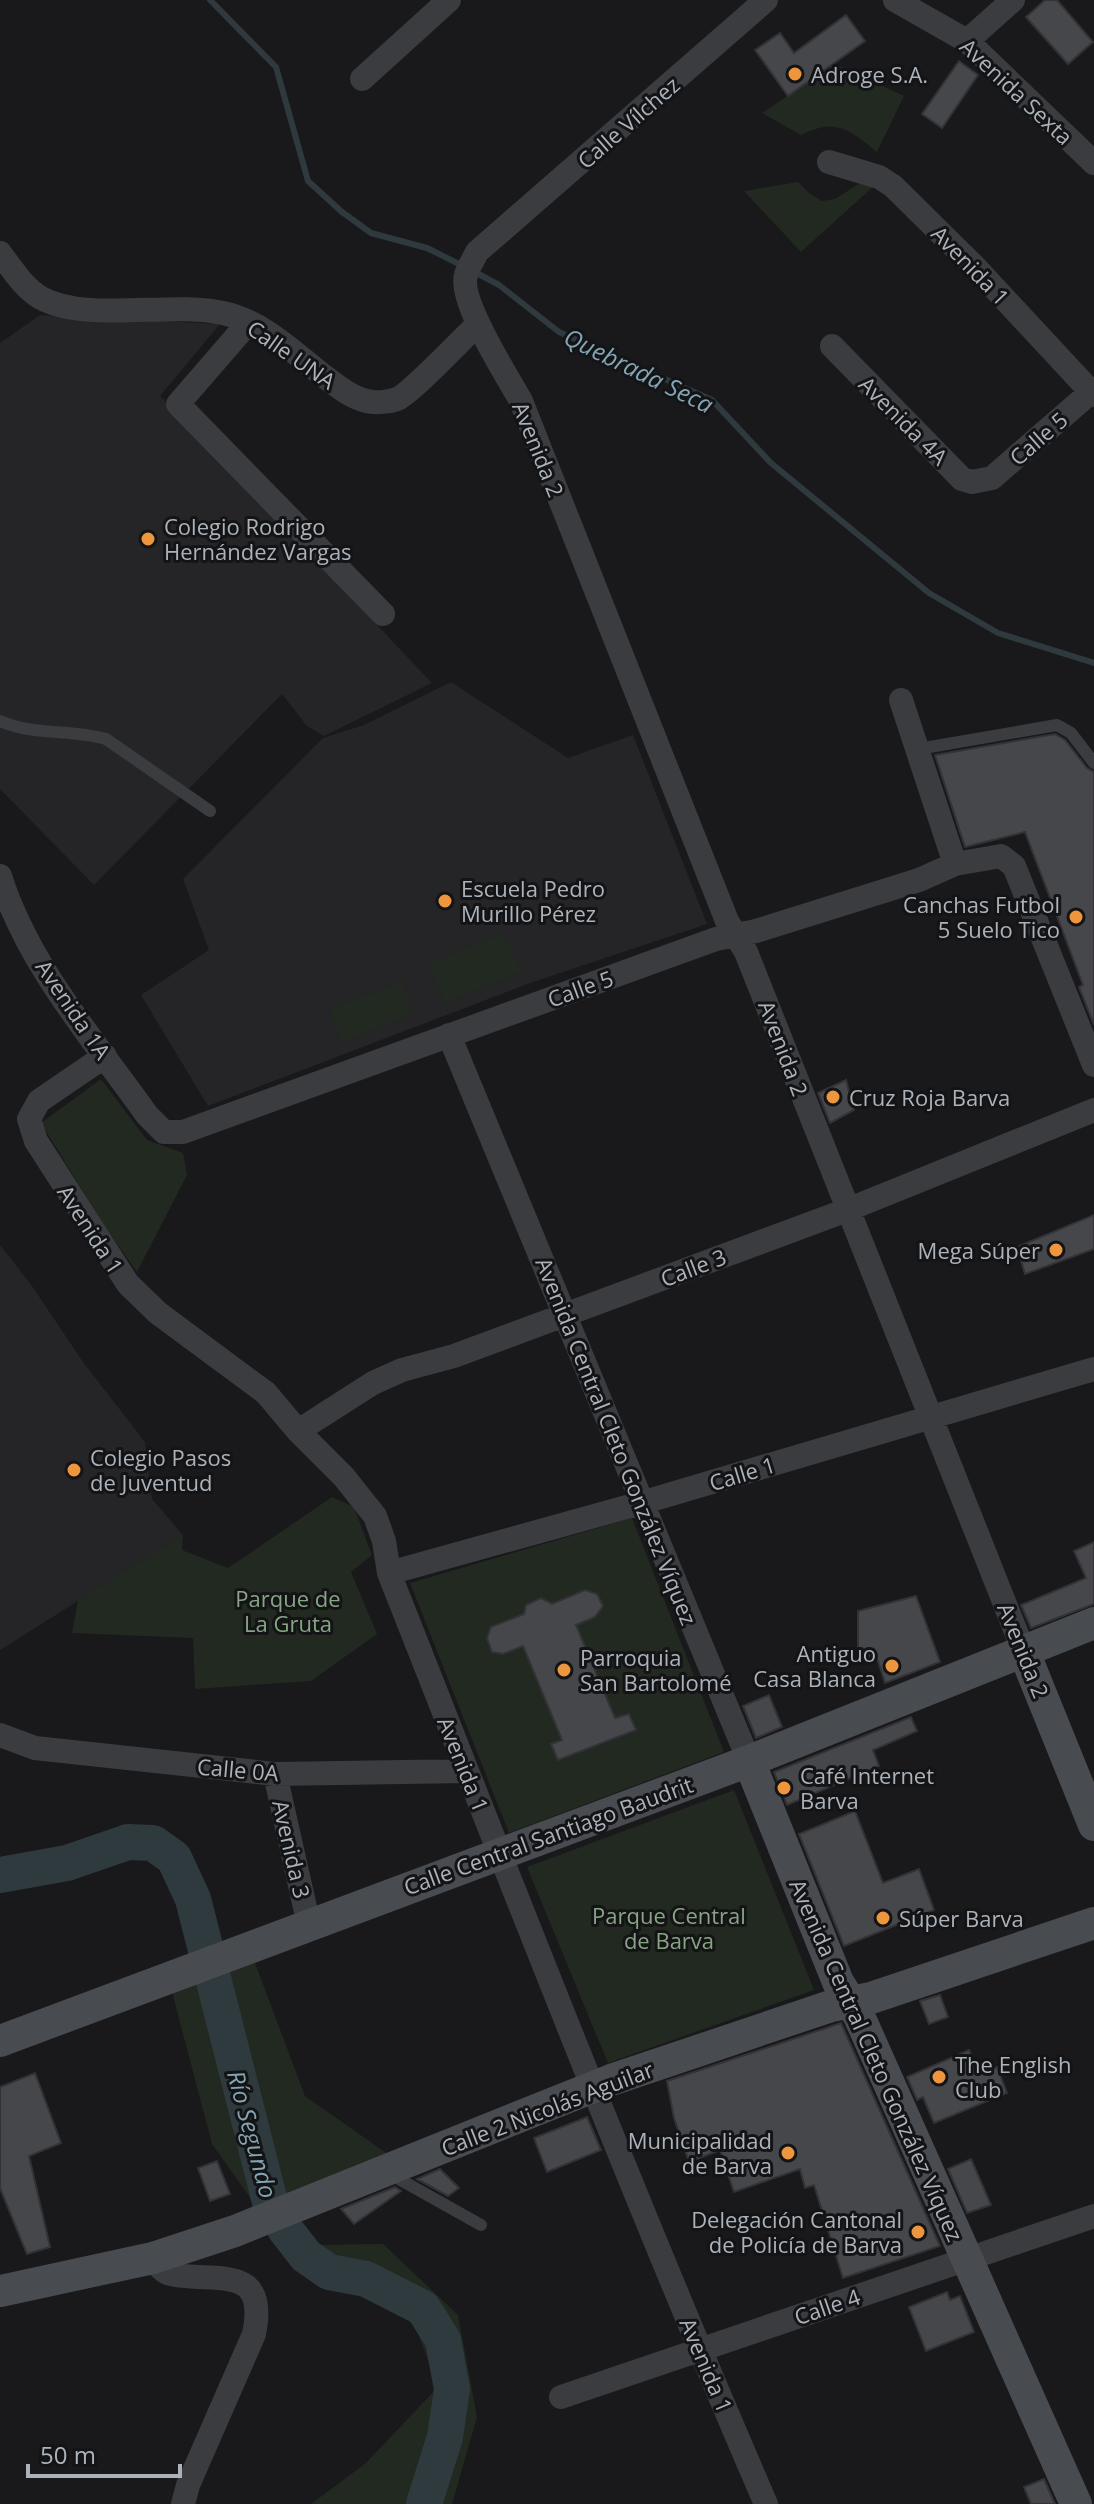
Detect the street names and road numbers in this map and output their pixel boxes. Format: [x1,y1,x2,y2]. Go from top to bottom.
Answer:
street label: Avenida Sexta [954,31,1080,151]
street label: Calle Vílchez [571,69,685,175]
street label: Avenida 1 [925,219,1017,311]
street label: Calle UNA [242,313,342,396]
street label: Avenida 4A [853,369,955,471]
street label: Avenida 2 [506,397,572,501]
street label: Calle 5 [1003,404,1073,472]
street label: Avenida 1A [30,953,118,1065]
street label: Calle 5 [543,962,617,1014]
street label: Avenida 2 [752,996,816,1100]
street label: Avenida 1 [51,1179,131,1279]
street label: Calle 3 [656,1241,730,1293]
street label: Avenida Central Cleto González Víquez [529,1253,705,1629]
street label: Calle 1 [705,1449,779,1497]
street label: Avenida 2 [991,1598,1057,1702]
street label: Avenida 1 [431,1712,497,1816]
street label: Calle 0A [196,1750,280,1788]
street label: Calle Central Santiago Baudrit [399,1769,697,1901]
street label: Avenida 3 [266,1797,318,1901]
street label: Avenida Central Cleto González Víquez [783,1874,971,2246]
street label: Calle 2 Nicolás Aguilar [437,2054,657,2162]
street label: Calle 4 [790,2281,864,2331]
street label: Avenida 1 [674,2313,740,2417]

